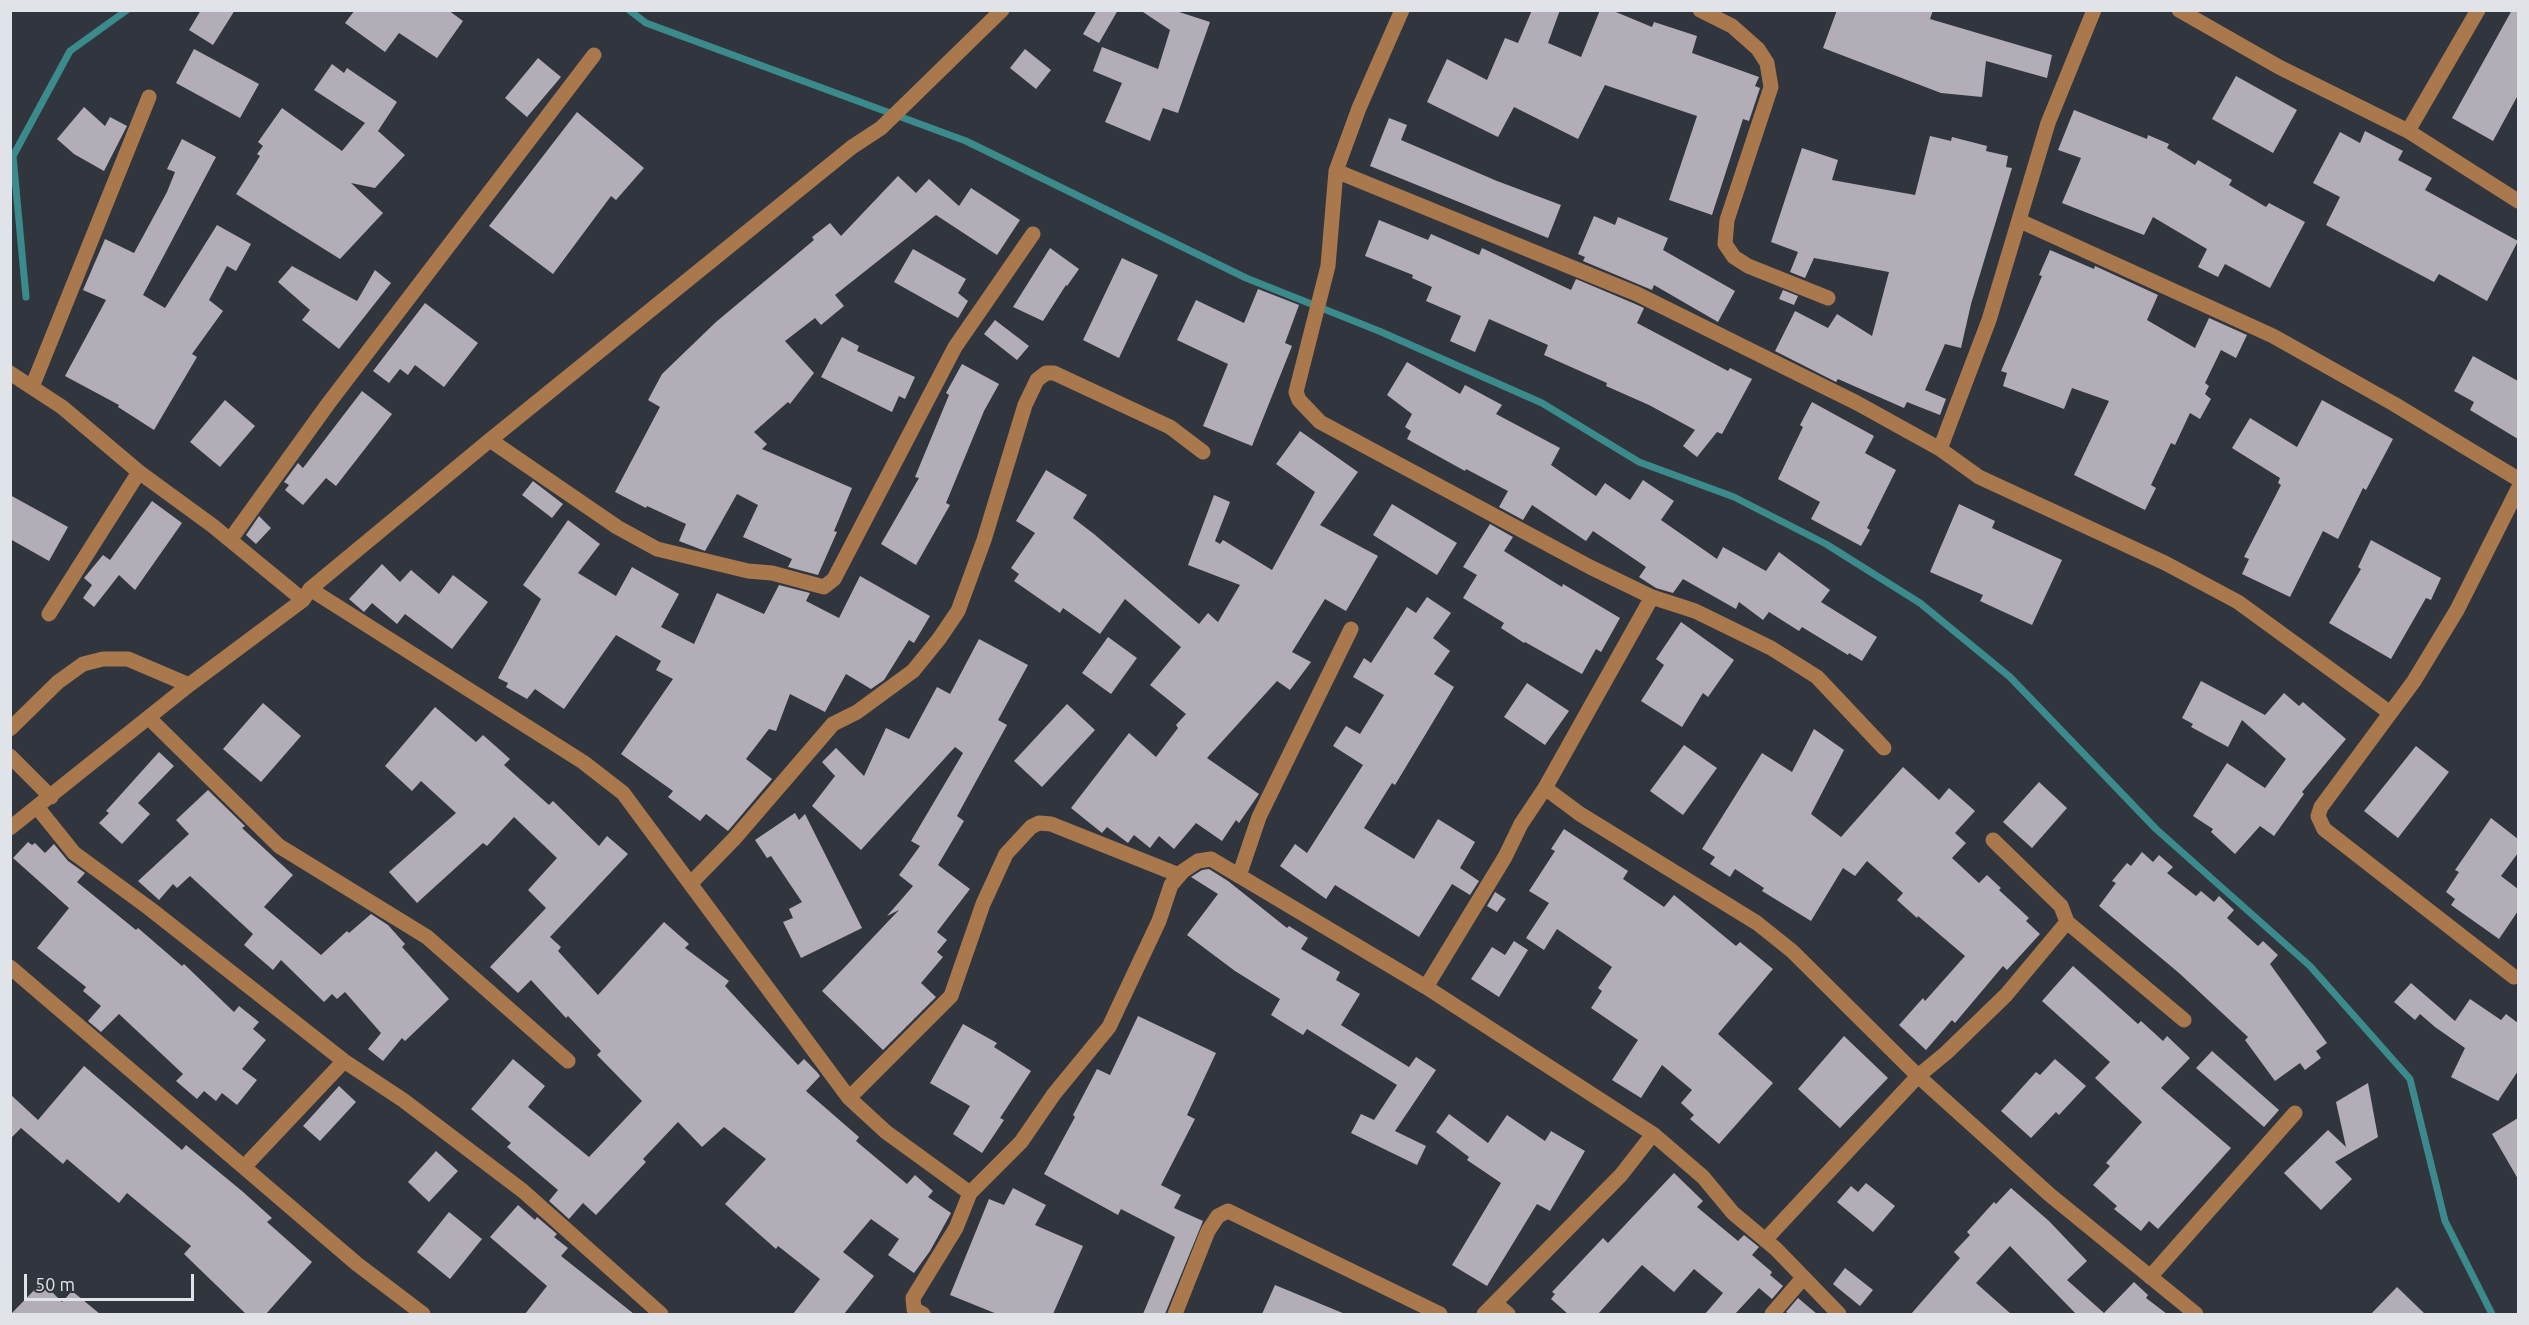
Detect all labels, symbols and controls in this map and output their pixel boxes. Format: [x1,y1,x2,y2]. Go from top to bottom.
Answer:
scale bar [27,1262,196,1300]
text: 50 m [35,1274,75,1294]

